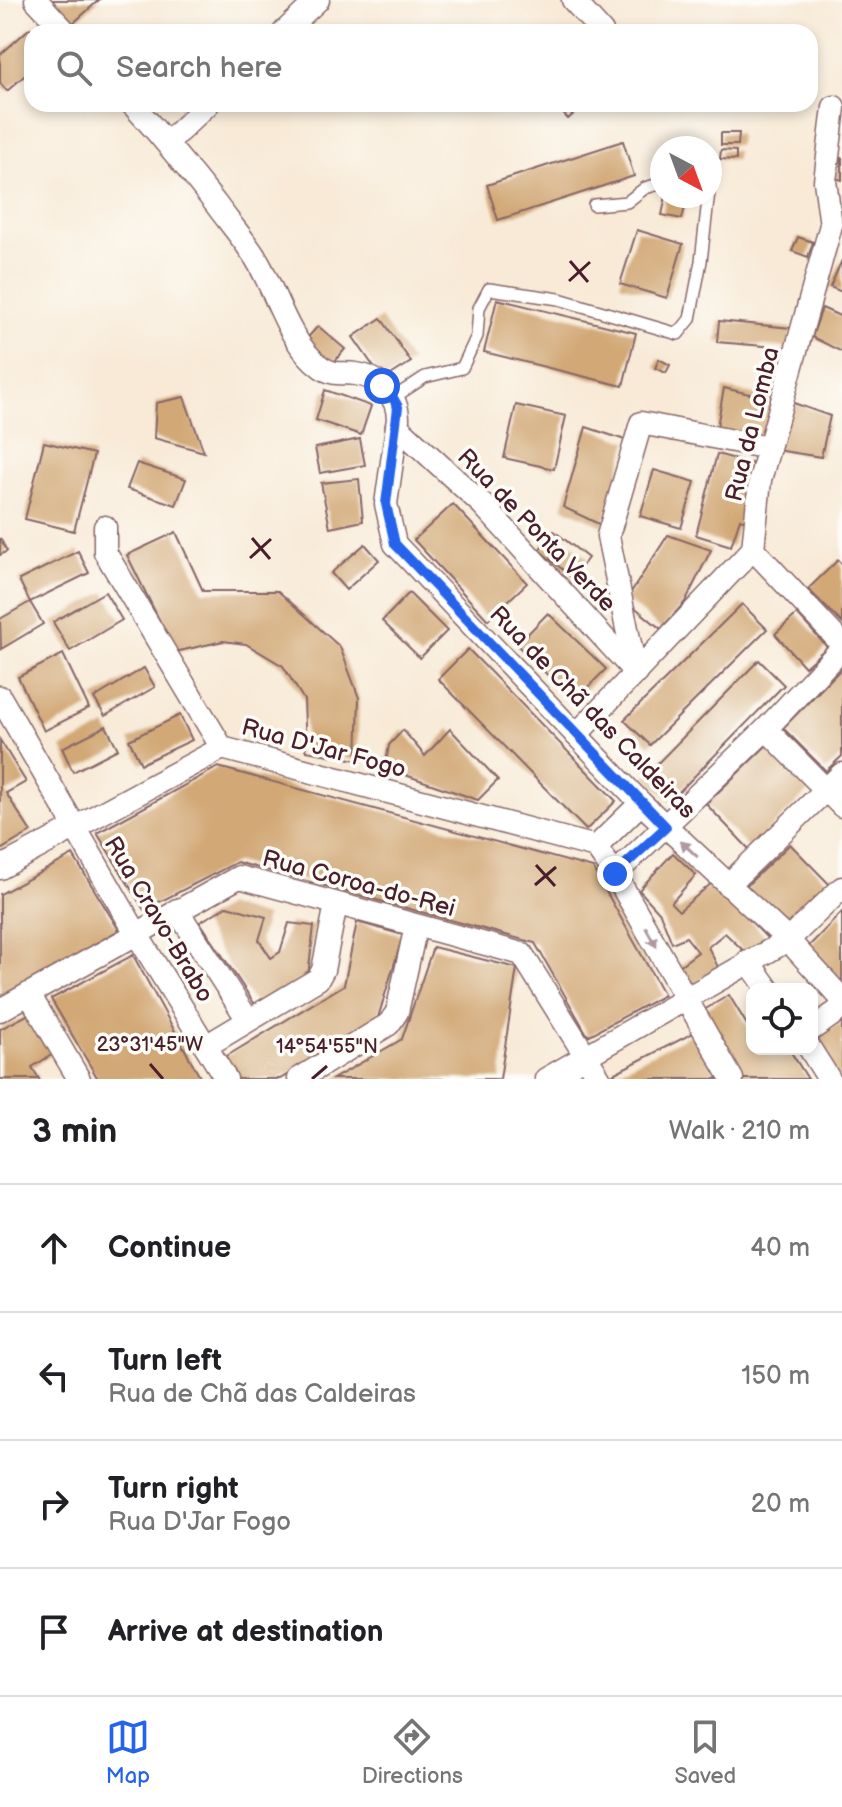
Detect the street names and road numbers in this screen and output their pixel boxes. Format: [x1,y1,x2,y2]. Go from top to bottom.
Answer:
street label: Rua da Lomba [719,344,786,504]
street label: Rua de Ponta Verde [451,443,622,618]
street label: Rua de Chã das Caldeiras [483,600,702,825]
street label: Rua D'Jar Fogo [239,713,409,784]
street label: Rua Cravo-Brabo [98,831,220,1007]
street label: Rua Coroa-do-Rei [259,844,458,923]

